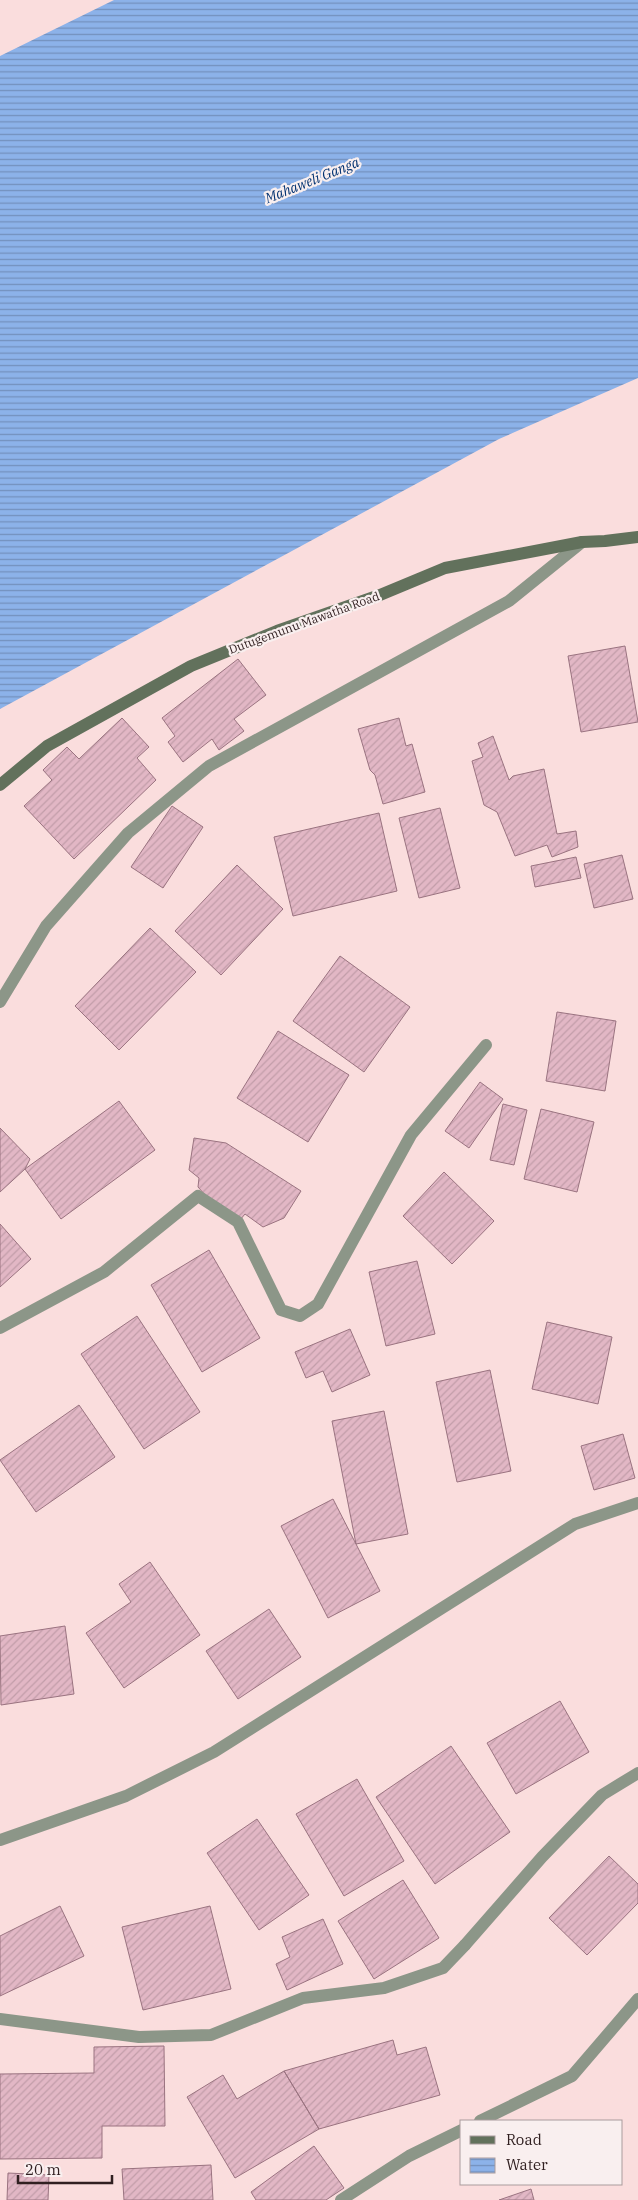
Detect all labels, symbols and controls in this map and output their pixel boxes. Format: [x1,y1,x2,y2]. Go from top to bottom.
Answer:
water label: Mahaweli Ganga [261,153,362,207]
street label: Dutugemunu Mawatha Road [226,588,381,657]
legend [460,2120,623,2185]
text: Road [506,2130,542,2149]
scale bar [18,2152,111,2184]
text: Water [506,2155,548,2174]
text: 20 m [25,2160,61,2179]

